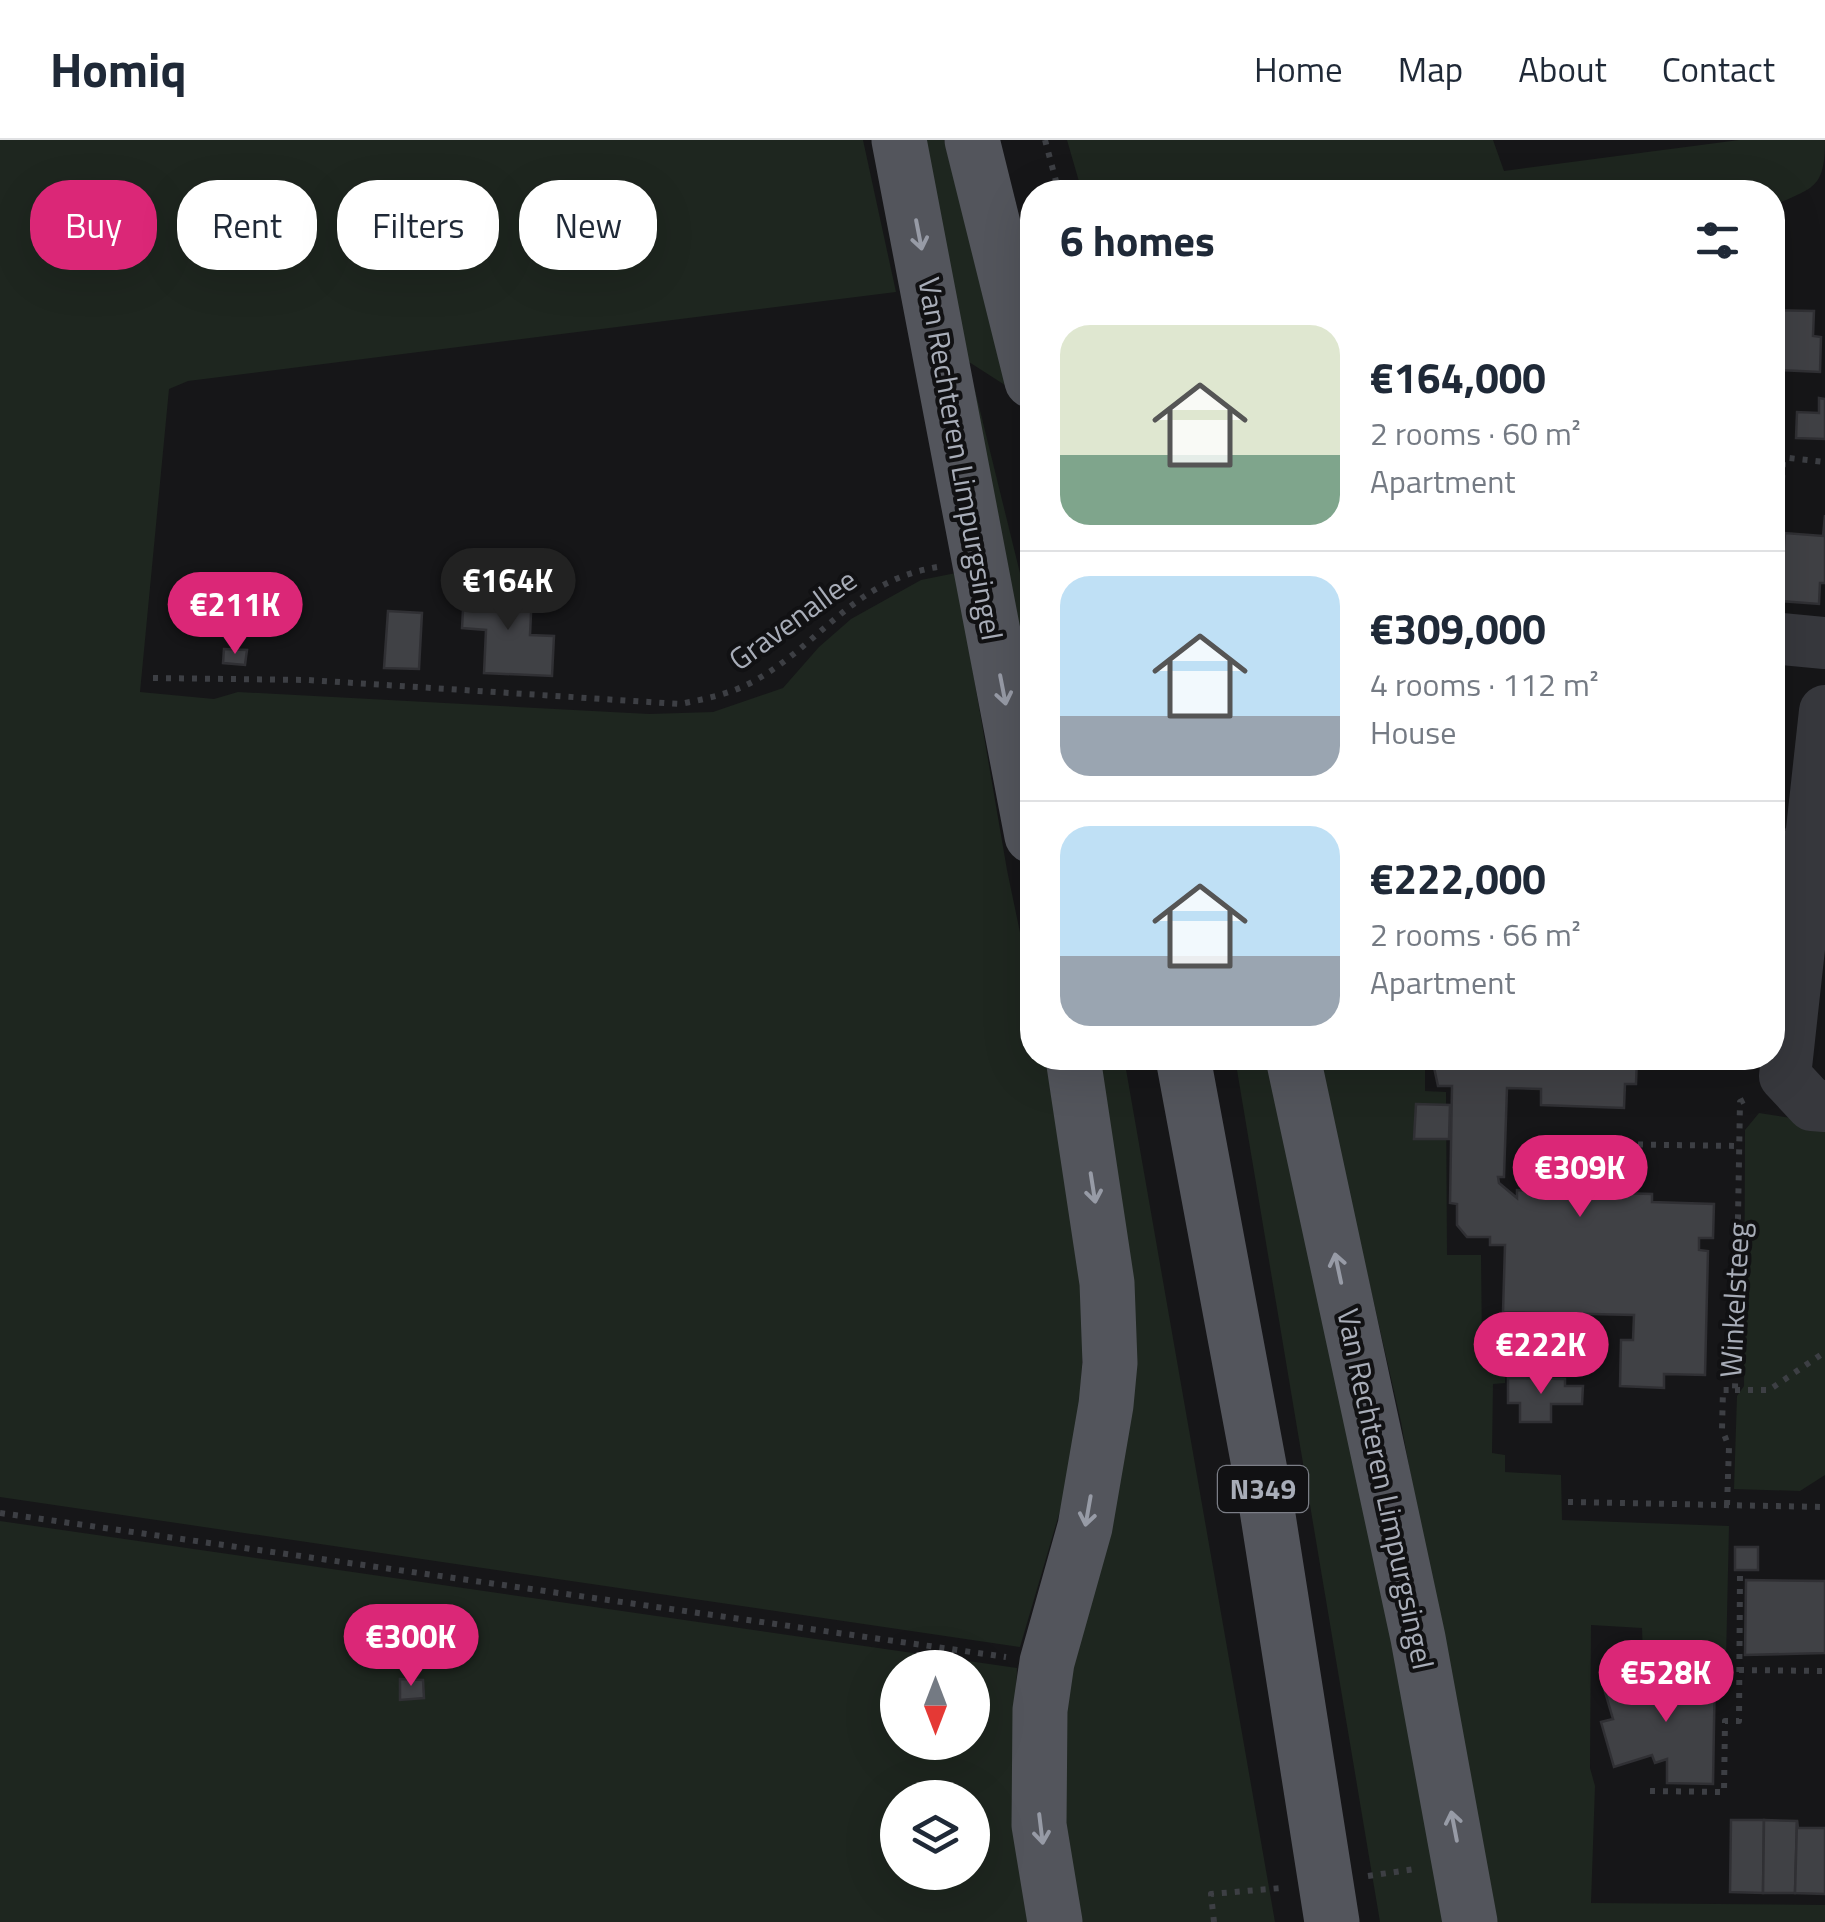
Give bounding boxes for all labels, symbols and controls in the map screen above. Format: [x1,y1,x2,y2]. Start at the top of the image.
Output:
text: Homiq [50,33,186,106]
text: Home [1254,42,1343,96]
text: Map [1398,42,1463,96]
text: About [1518,42,1607,96]
text: Contact [1662,42,1775,96]
chip: Buy [30,180,157,270]
chip: Rent [177,180,317,270]
chip: Filters [337,180,499,270]
chip: New [519,180,657,270]
text: 6 homes [1060,208,1215,272]
icon: filters [1690,213,1745,268]
one-way arrow [911,218,930,250]
street label: Van Rechteren Limpurgsingel [906,274,1016,644]
text: €164,000 [1370,345,1546,409]
icon: home [1140,365,1260,485]
text: 2 rooms · 60 m² [1370,409,1581,457]
text: Apartment [1370,457,1516,505]
pin: €164K [438,548,578,633]
text: €164K [463,556,553,604]
street label: Gravenallee [719,557,866,681]
pin: €211K [165,572,305,657]
text: €211K [190,580,280,628]
text: €309,000 [1370,596,1546,660]
icon: home [1140,616,1260,736]
text: 4 rooms · 112 m² [1370,660,1599,708]
one-way arrow [995,674,1014,706]
text: House [1370,708,1456,756]
text: €222,000 [1370,846,1546,910]
icon: home [1140,866,1260,986]
text: 2 rooms · 66 m² [1370,910,1581,958]
text: Apartment [1370,958,1516,1006]
pin: €309K [1510,1135,1650,1220]
text: €309K [1535,1143,1625,1191]
one-way arrow [1084,1172,1102,1204]
street label: Winkelsteeg [1707,1221,1761,1379]
one-way arrow [1328,1253,1346,1285]
street label: Van Rechteren Limpurgsingel [1325,1304,1447,1674]
pin: €222K [1471,1312,1611,1397]
text: €222K [1496,1320,1586,1368]
road number: N349 [1218,1466,1308,1512]
one-way arrow [1078,1494,1097,1526]
pin: €300K [341,1604,481,1689]
text: €300K [366,1612,456,1660]
pin: €528K [1596,1640,1736,1725]
text: €528K [1621,1648,1711,1696]
north arrow [880,1650,990,1760]
map controls [880,1650,990,1890]
button: layers [880,1780,990,1890]
one-way arrow [1444,1810,1463,1843]
one-way arrow [1032,1813,1051,1845]

